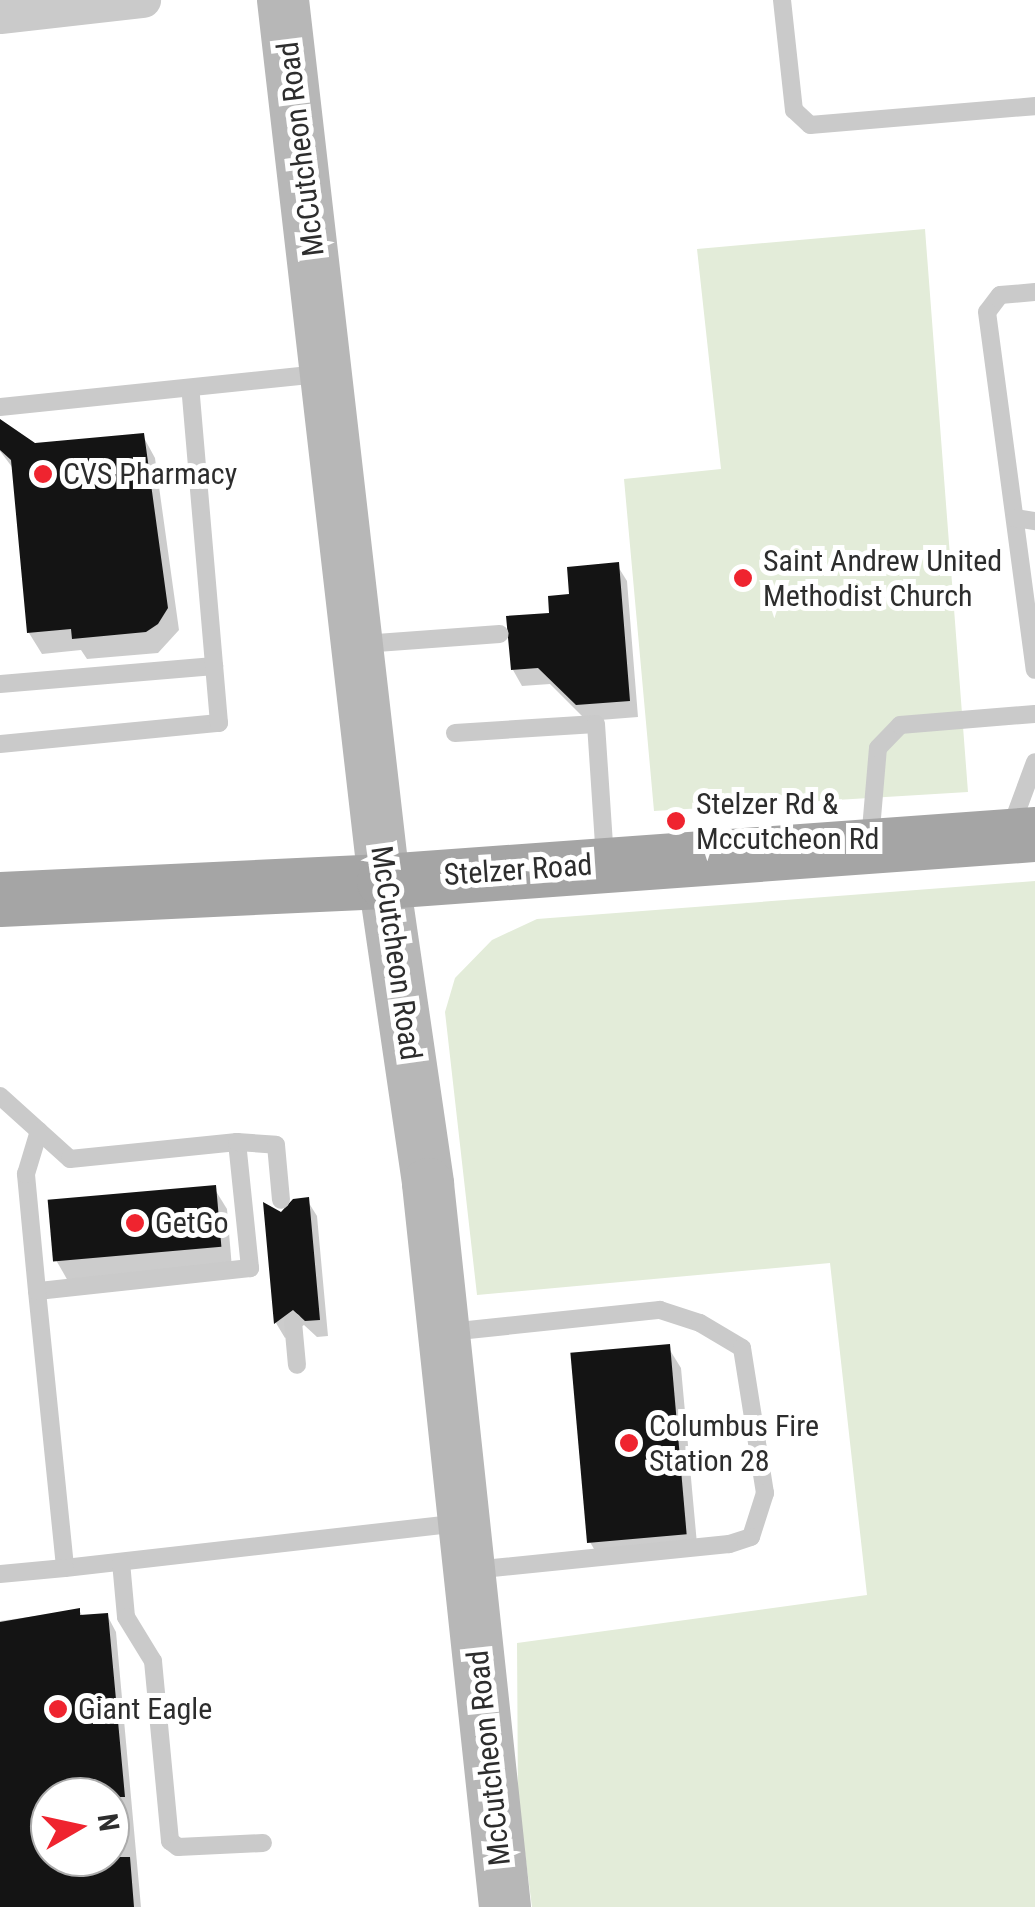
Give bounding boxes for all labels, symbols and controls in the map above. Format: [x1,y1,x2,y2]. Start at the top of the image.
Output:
street label: McCutcheon Road [270,40,332,258]
place label: CVS Pharmacy [63,456,237,492]
marker: CVS Pharmacy [32,463,54,485]
place label: Saint Andrew United Methodist Church [763,543,1002,614]
marker: Saint Andrew United Methodist Church [732,567,754,589]
place label: Stelzer Rd & Mccutcheon Rd [696,786,879,856]
marker: Stelzer Rd & Mccutcheon Rd [665,810,687,832]
street label: McCutcheon Road [363,844,429,1062]
street label: Stelzer Road [443,847,593,893]
place label: GetGo [155,1205,228,1241]
marker: GetGo [124,1212,146,1234]
place label: Columbus Fire Station 28 [649,1408,819,1478]
marker: Columbus Fire Station 28 [618,1432,640,1454]
street label: McCutcheon Road [460,1649,518,1867]
place label: Giant Eagle [78,1691,212,1727]
marker: Giant Eagle [47,1698,69,1720]
north arrow [30,1777,130,1877]
text: N [91,1811,126,1834]

